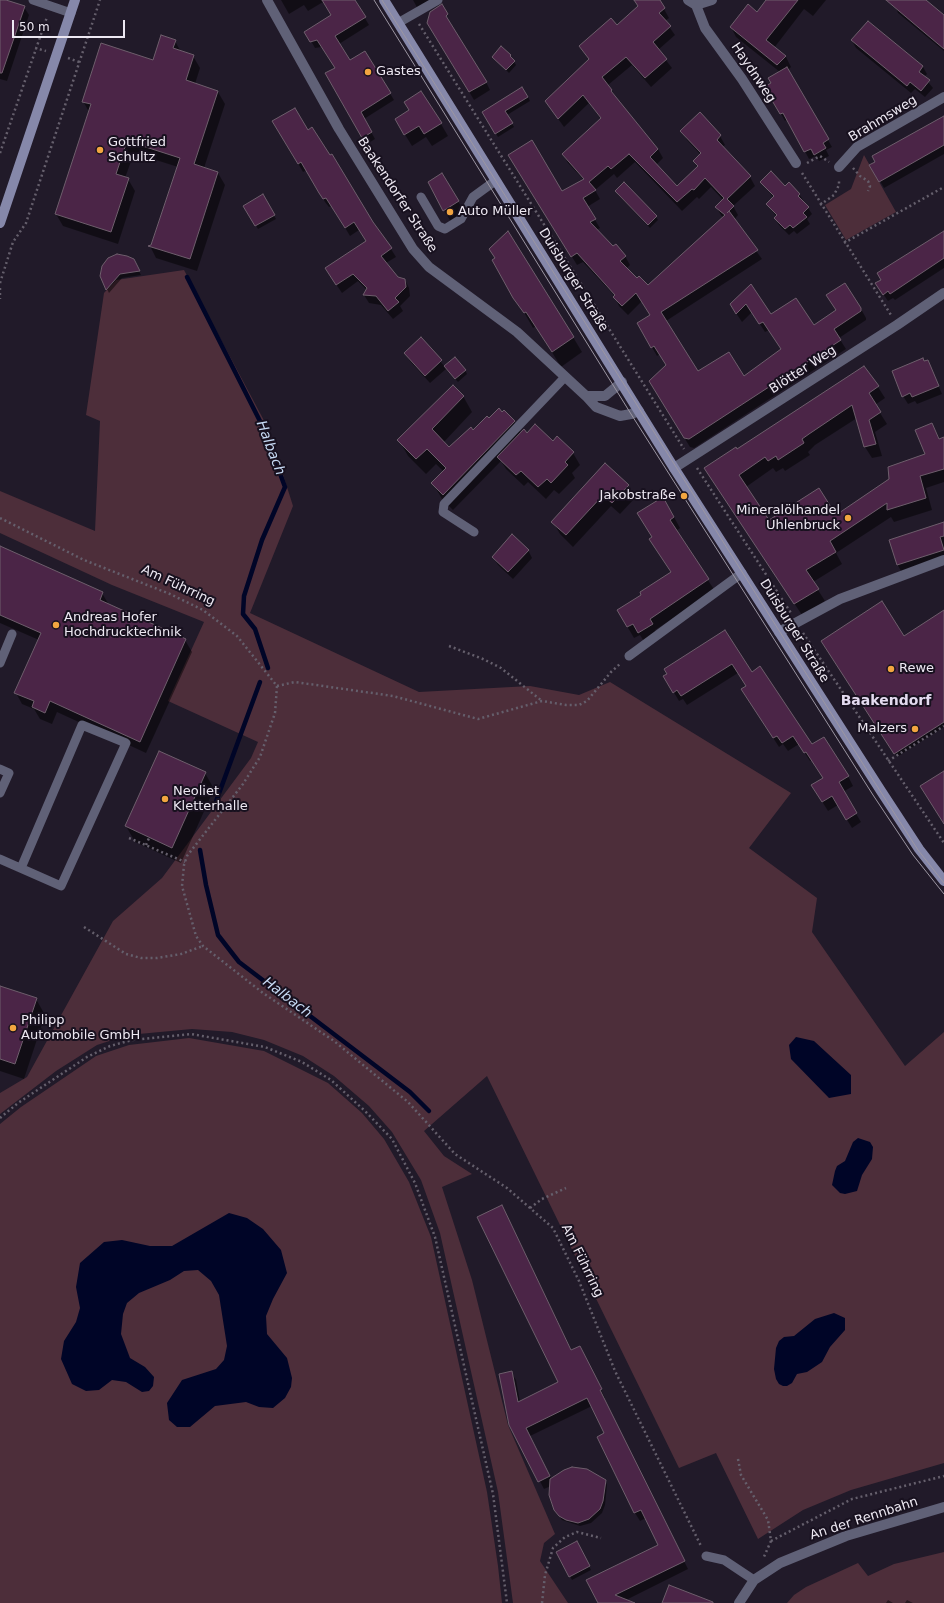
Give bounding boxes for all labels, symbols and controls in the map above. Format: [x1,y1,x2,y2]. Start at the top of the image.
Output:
scale bar [14,12,127,38]
text: 50 m [19,20,50,34]
street label: Haydnweg [727,40,779,106]
place label: Gastes [376,64,421,80]
marker: Gastes [363,67,373,77]
street label: Brahmsweg [846,93,920,145]
street label: Baakendorfer Straße [354,134,440,256]
place label: Gottfried Schultz [108,135,166,166]
marker: Gottfried Schultz [95,145,105,155]
place label: Auto Müller [458,204,532,220]
marker: Auto Müller [445,207,455,217]
street label: Duisburger Straße [535,225,611,335]
street label: Blötter Weg [767,343,839,397]
water label: Halbach [252,418,288,478]
place label: Jakobstraße [600,488,676,504]
marker: Jakobstraße [679,491,689,501]
place label: Mineralölhandel Uhlenbruck [736,503,840,534]
marker: Mineralölhandel Uhlenbruck [843,513,853,523]
street label: Am Führring [139,562,217,610]
street label: Duisburger Straße [756,576,832,686]
place label: Andreas Hofer Hochdrucktechnik [64,610,181,641]
marker: Andreas Hofer Hochdrucktechnik [51,620,61,630]
place label: Rewe [899,661,934,677]
marker: Rewe [886,664,896,674]
district label: Baakendorf [841,693,931,709]
place label: Malzers [857,721,907,737]
marker: Malzers [910,724,920,734]
place label: Neoliet Kletterhalle [173,784,248,815]
marker: Neoliet Kletterhalle [160,794,170,804]
water label: Halbach [259,974,315,1022]
place label: Philipp Automobile GmbH [21,1013,140,1044]
marker: Philipp Automobile GmbH [8,1023,18,1033]
street label: Am Führring [558,1222,606,1300]
street label: An der Rennbahn [808,1494,920,1544]

